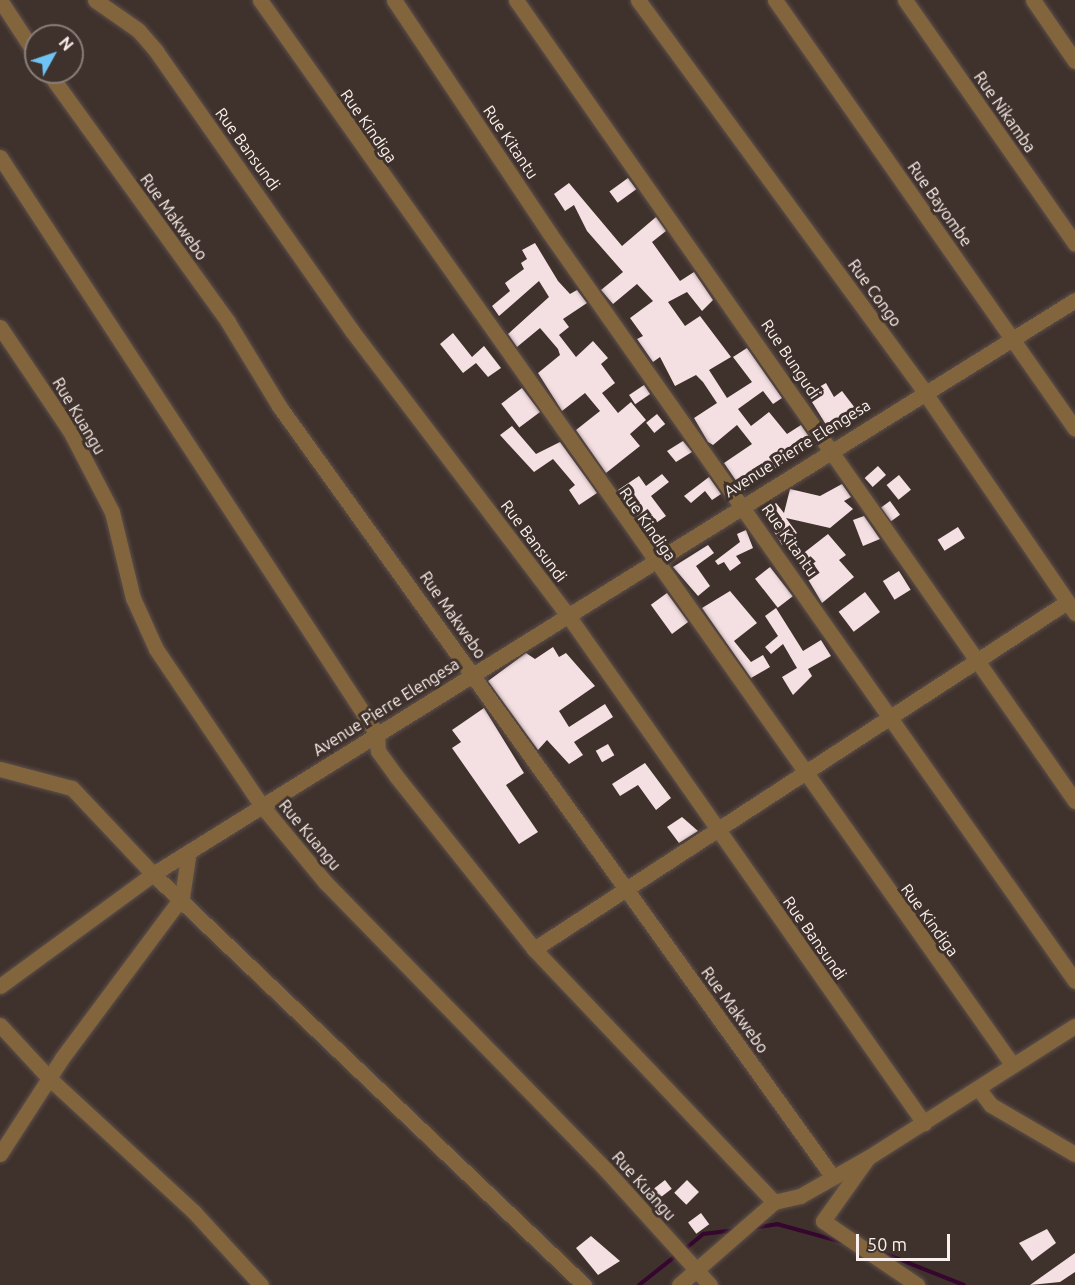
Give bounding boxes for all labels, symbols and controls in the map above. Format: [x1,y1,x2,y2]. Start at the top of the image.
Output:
north arrow [24,24,84,84]
text: N [56,33,77,54]
street label: Rue Nikamba [970,68,1040,156]
street label: Rue Kindiga [337,86,401,166]
street label: Rue Kitantu [479,102,543,182]
street label: Rue Bansundi [212,104,284,194]
street label: Rue Bayombe [904,158,976,250]
street label: Rue Makwebo [136,170,212,264]
street label: Rue Congo [844,256,906,330]
street label: Rue Bungudi [757,316,825,402]
street label: Rue Kuangu [49,374,109,458]
street label: Avenue Pierre Elengesa [720,395,874,501]
street label: Rue Kindiga [616,484,680,564]
street label: Rue Bansundi [497,496,571,586]
street label: Rue Kitantu [758,500,822,580]
street label: Rue Makwebo [416,568,490,662]
street label: Avenue Pierre Elengesa [309,654,463,760]
street label: Rue Kuangu [275,796,345,874]
street label: Rue Kindiga [897,880,963,960]
street label: Rue Bansundi [779,893,851,983]
street label: Rue Makwebo [697,963,773,1057]
street label: Rue Kuangu [608,1148,680,1224]
scale bar [859,1222,954,1260]
text: 50 m [867,1234,907,1254]

